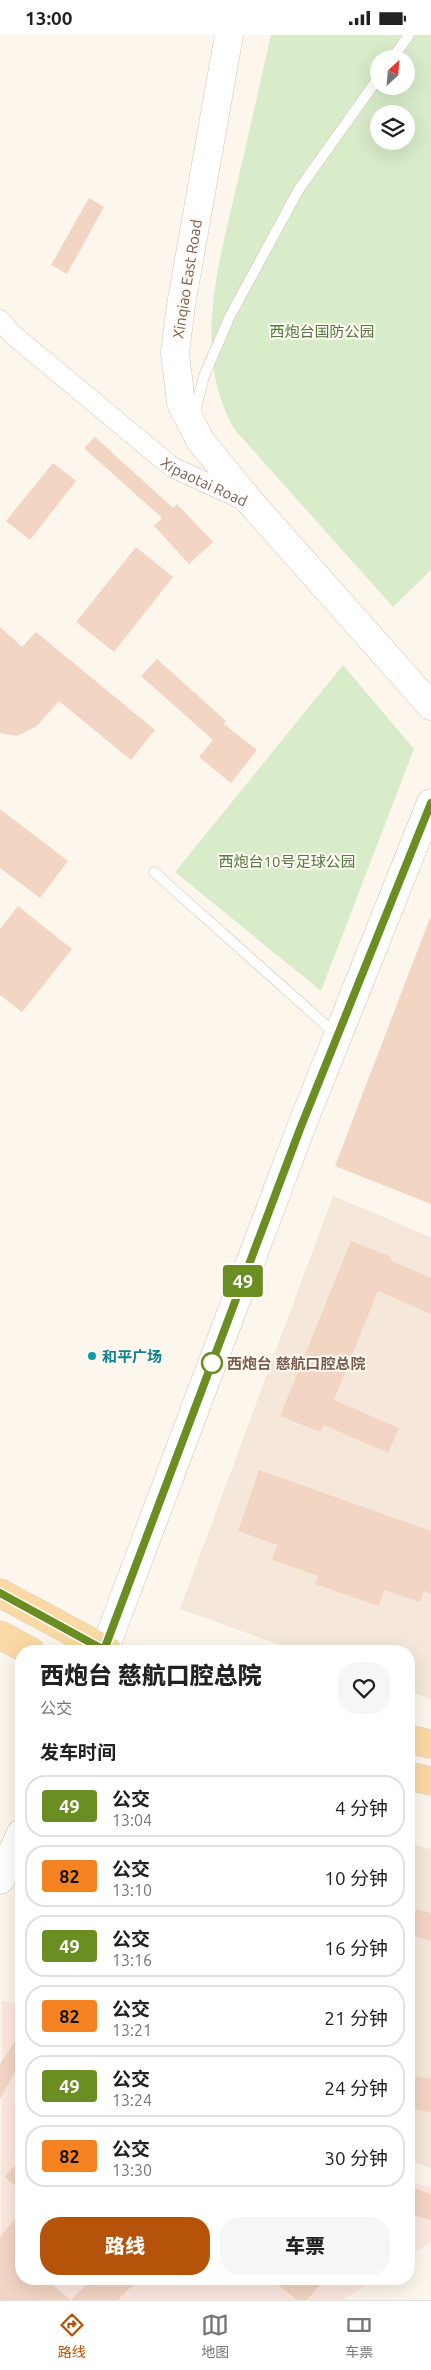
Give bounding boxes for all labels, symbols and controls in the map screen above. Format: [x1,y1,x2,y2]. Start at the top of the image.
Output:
text: 13:00 [25,7,73,29]
north arrow [370,50,415,95]
map controls [370,50,415,150]
button: layers [370,105,415,150]
street label: Xinqiao East Road [169,218,205,340]
park label: 西炮台国防公园 [269,323,375,340]
street label: Xipaotai Road [158,453,250,509]
park label: 西炮台10号足球公园 [219,853,355,870]
line badge: 49 [220,1265,266,1297]
text: 49 [233,1271,253,1291]
place label: 和平广场 [102,1348,162,1365]
marker: 和平广场 [86,1350,98,1362]
marker: 西炮台 慈航口腔总院 [201,1352,223,1374]
place label: 西炮台 慈航口腔总院 [227,1355,366,1372]
text: 西炮台 慈航口腔总院 [40,1662,262,1689]
button: heart [338,1662,390,1714]
text: 公交 [40,1699,72,1717]
text: 发车时间 [40,1741,116,1763]
text: 公交 [112,1788,150,1810]
text: 49 [59,1796,80,1816]
text: 4 分钟 [335,1797,388,1819]
text: 13:04 [112,1811,152,1829]
text: 公交 [112,1858,150,1880]
text: 82 [59,1866,80,1886]
text: 10 分钟 [324,1867,388,1889]
text: 13:10 [112,1881,152,1899]
text: 公交 [112,1928,150,1950]
text: 49 [59,1936,80,1956]
text: 16 分钟 [324,1937,388,1959]
text: 13:16 [112,1951,152,1969]
text: 公交 [112,1998,150,2020]
text: 82 [59,2006,80,2026]
text: 21 分钟 [324,2007,388,2029]
text: 13:21 [112,2021,152,2039]
text: 公交 [112,2068,150,2090]
text: 49 [59,2076,80,2096]
text: 24 分钟 [324,2077,388,2099]
text: 13:24 [112,2091,152,2109]
text: 公交 [112,2138,150,2160]
text: 82 [59,2146,80,2166]
text: 30 分钟 [324,2147,388,2169]
text: 13:30 [112,2161,152,2179]
button: 路线 [40,2217,210,2275]
button: 车票 [220,2217,390,2275]
tab: 路线 [58,2311,86,2361]
tab: 地图 [201,2311,229,2361]
tab: 车票 [345,2311,373,2361]

